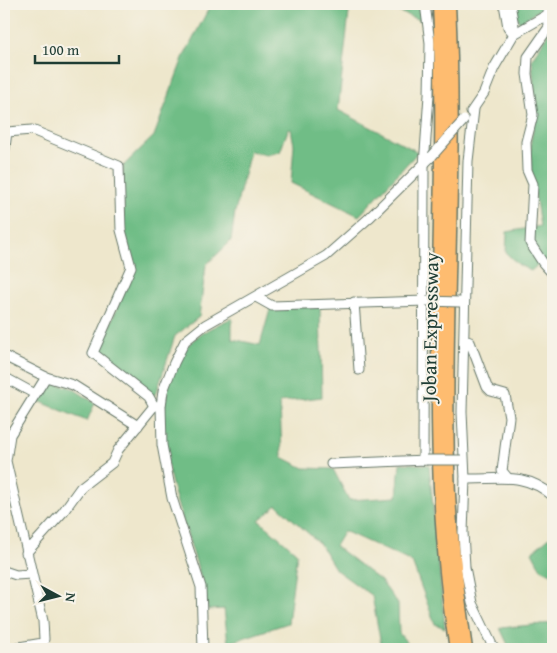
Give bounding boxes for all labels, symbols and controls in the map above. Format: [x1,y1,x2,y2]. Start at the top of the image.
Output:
scale bar [35,32,119,64]
text: 100 m [42,39,80,60]
street label: Joban Expressway [414,252,445,405]
north arrow [32,570,82,620]
text: N [60,592,81,604]

